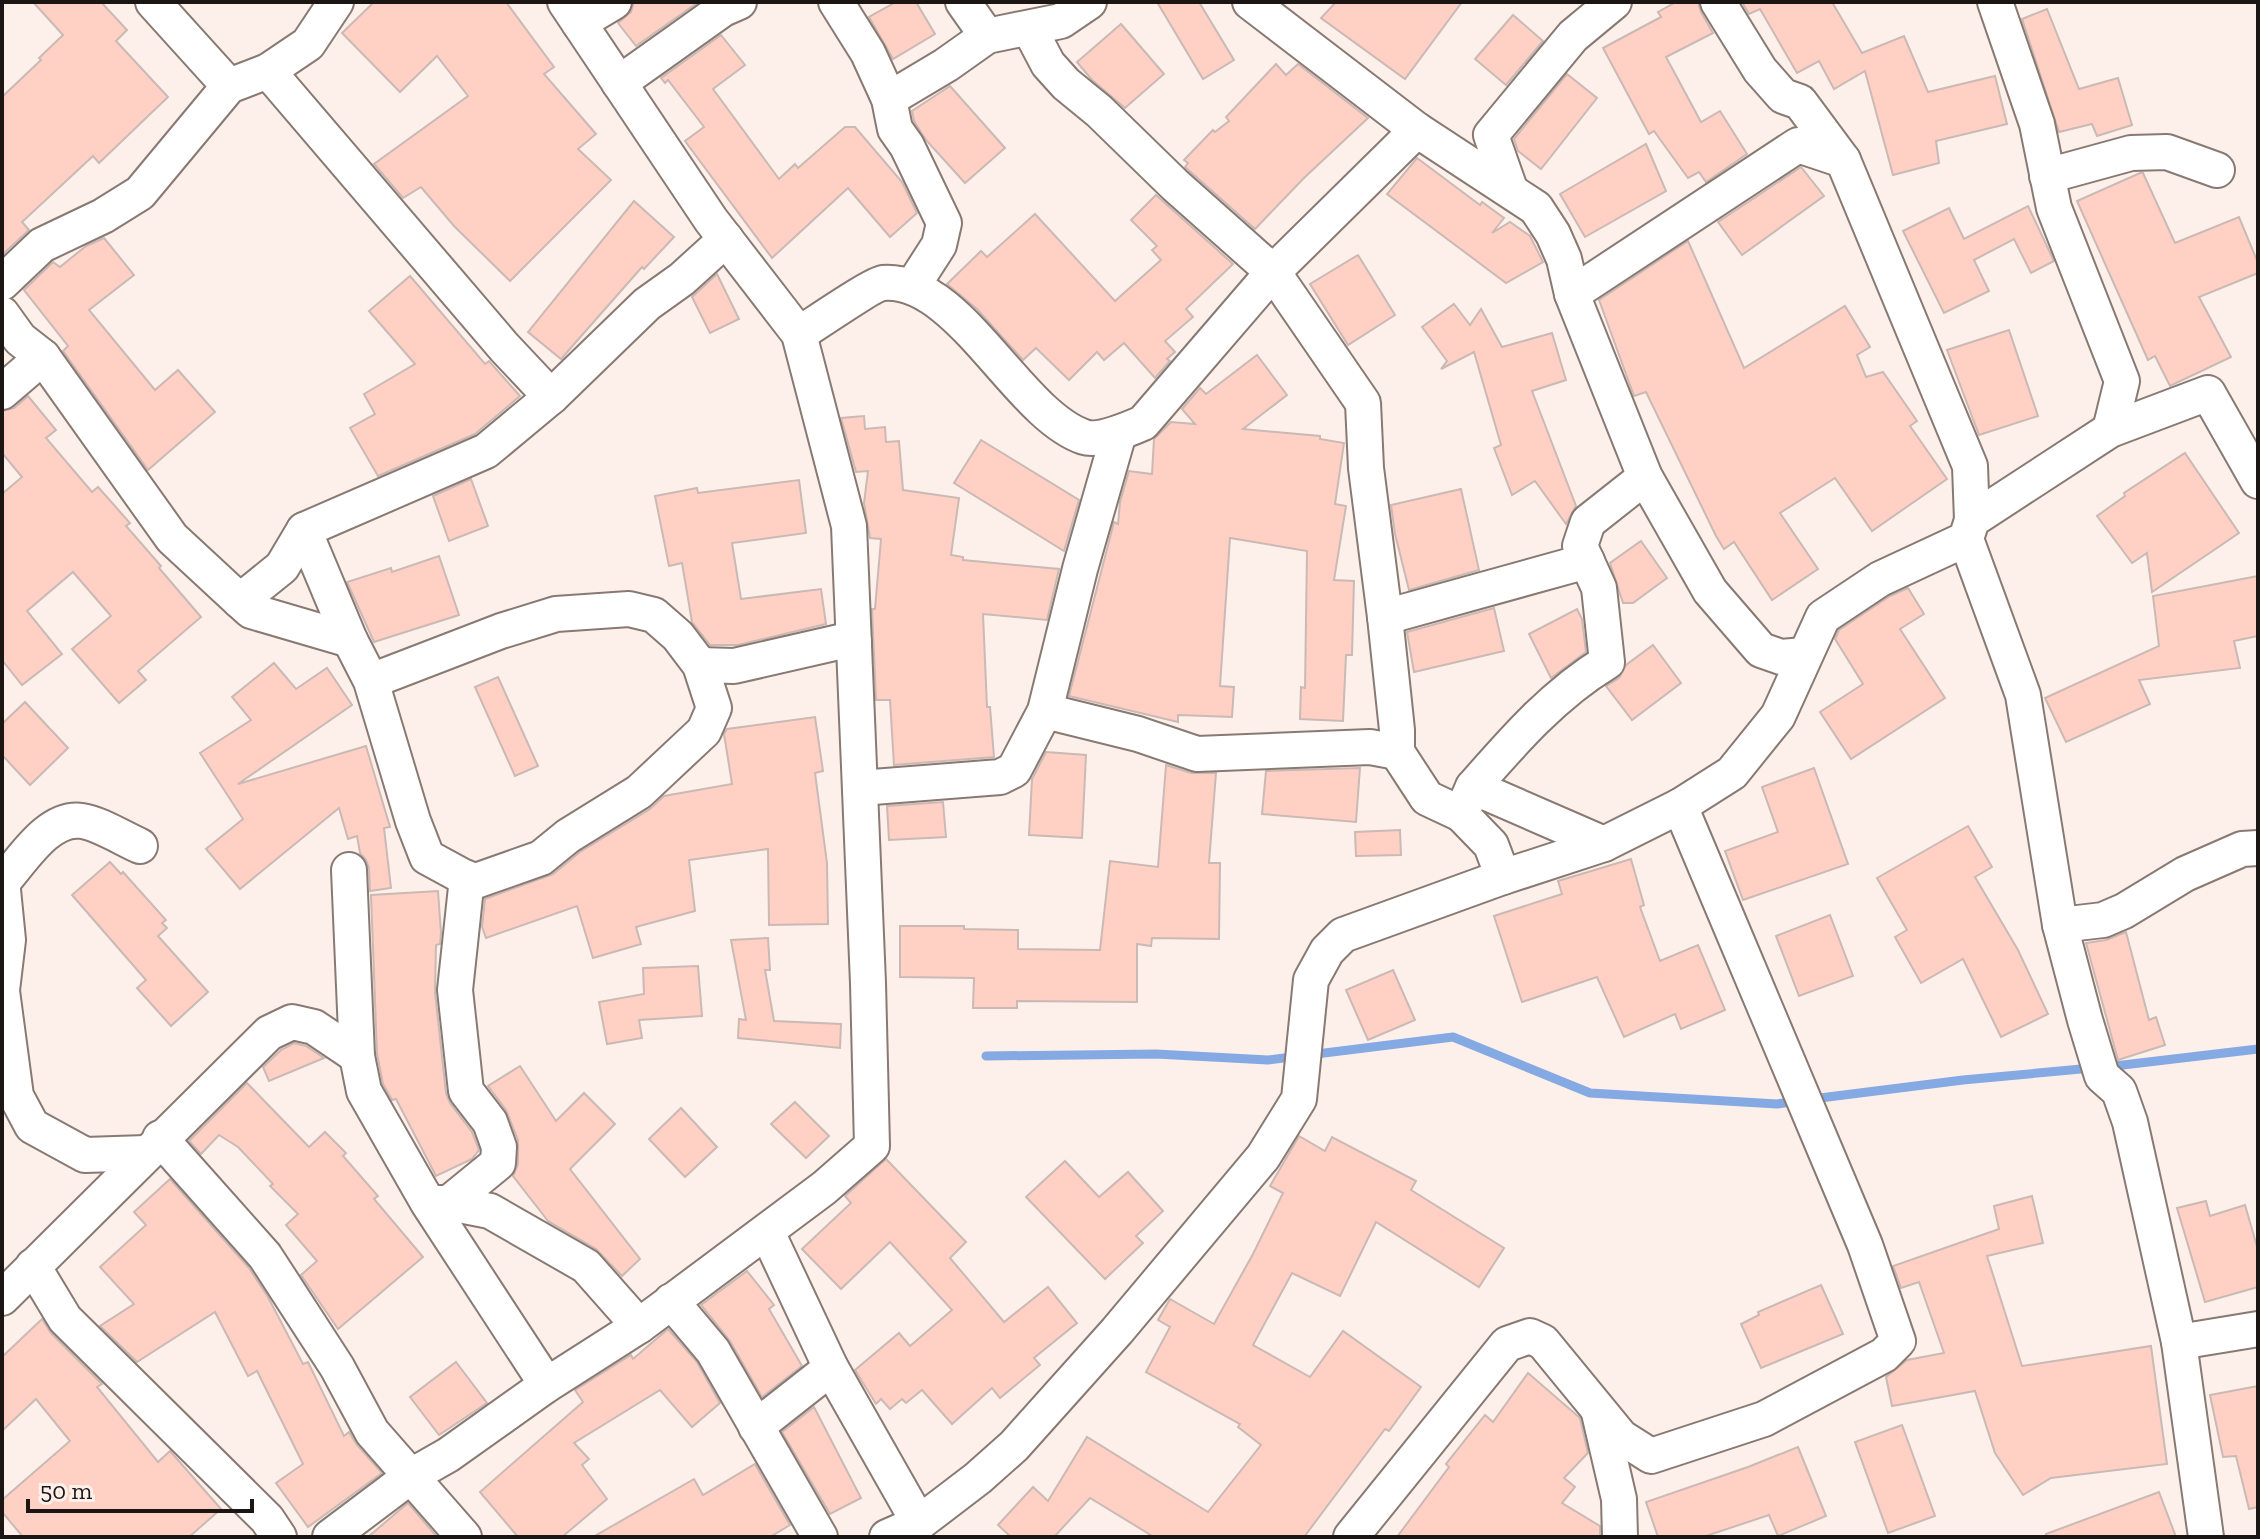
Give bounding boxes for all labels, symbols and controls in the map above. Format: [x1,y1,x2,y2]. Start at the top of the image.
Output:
scale bar [28,1463,252,1513]
text: 50 m [40,1476,93,1505]

